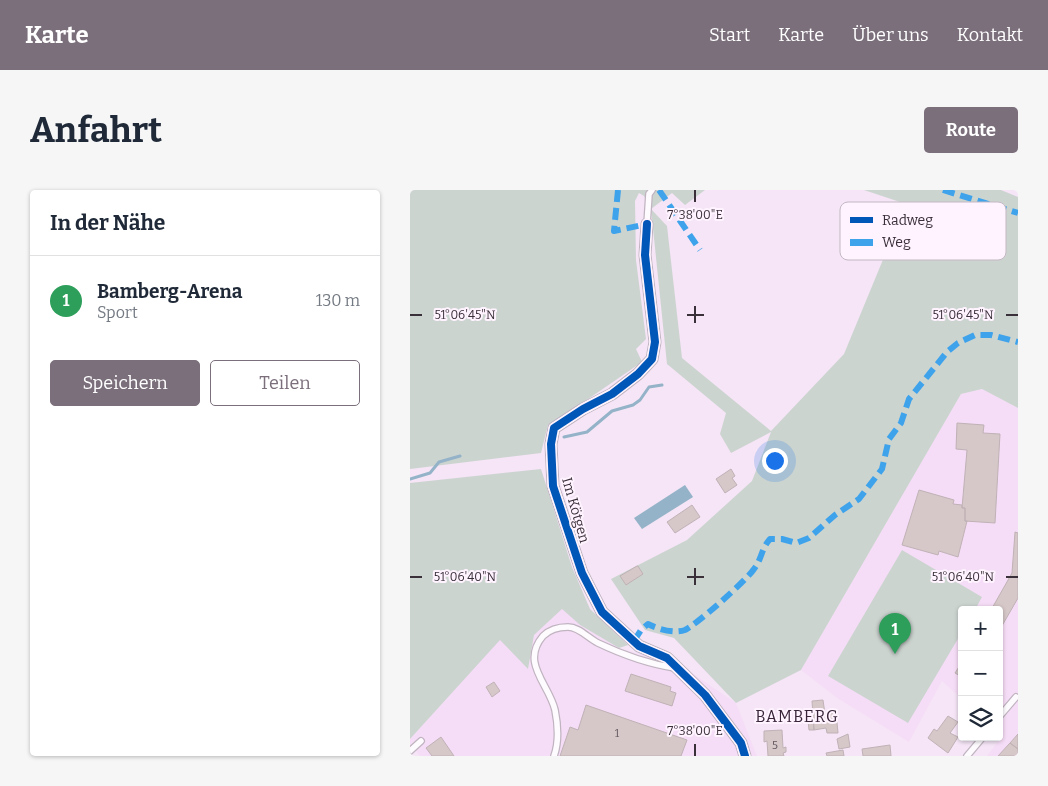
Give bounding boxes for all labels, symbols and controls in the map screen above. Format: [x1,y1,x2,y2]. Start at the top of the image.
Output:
text: Karte [25,21,89,49]
text: Start [709,24,750,46]
text: Karte [778,24,824,46]
text: Über uns [852,24,929,46]
text: Kontakt [957,24,1023,46]
button: Route [924,107,1018,153]
text: Anfahrt [30,109,162,151]
legend [840,202,1006,260]
text: 7°38'00"E [667,208,723,222]
text: In der Nähe [50,210,165,236]
text: Radweg [882,212,933,229]
text: Weg [882,234,911,251]
text: Bamberg-Arena [97,280,242,303]
text: 1 [63,291,69,310]
text: 130 m [316,291,360,310]
text: Sport [97,303,138,322]
text: 51°06'45"N [435,308,496,322]
text: 51°06'45"N [933,308,994,322]
button: Speichern [50,360,200,406]
button: Teilen [210,360,360,406]
your location [762,448,788,474]
street label: Im Kötgen [558,475,593,545]
text: 51°06'40"N [434,570,497,584]
text: 51°06'40"N [932,570,995,584]
map controls [958,606,1003,741]
button: + [958,606,1003,651]
pin: 1 [879,613,911,654]
button: − [958,651,1003,696]
button: layers [958,696,1003,741]
district label: BAMBERG [755,707,839,726]
text: 7°38'00"E [667,724,723,738]
house number: 1 [615,727,620,740]
house number: 5 [772,739,778,752]

